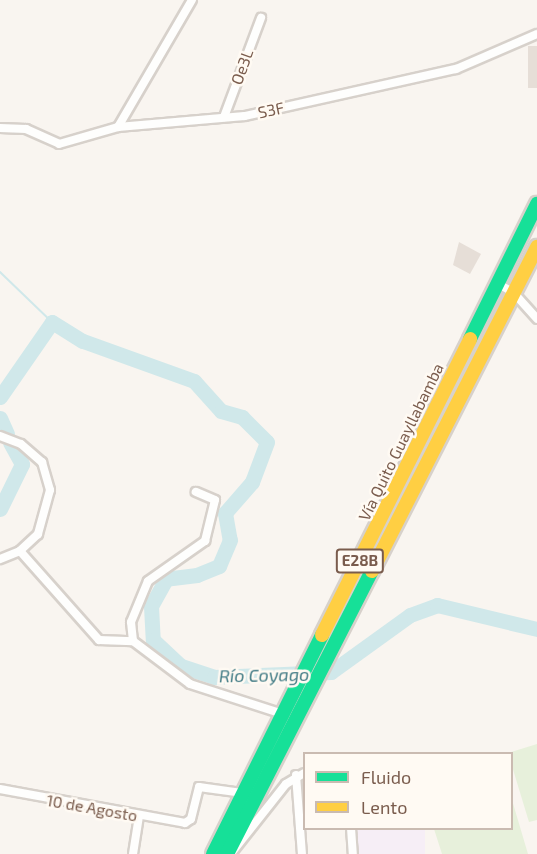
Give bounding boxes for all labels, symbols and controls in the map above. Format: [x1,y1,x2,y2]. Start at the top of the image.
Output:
street label: Oe3L [227,47,257,87]
street label: S3F [256,98,286,122]
street label: Vía Quito Guayllabamba [354,360,448,524]
road number: E28B [334,549,386,573]
water label: Río Coyago [219,663,309,687]
legend [303,752,513,830]
text: Fluido [361,766,411,788]
street label: 10 de Agosto [45,791,139,825]
text: Lento [361,796,407,818]

